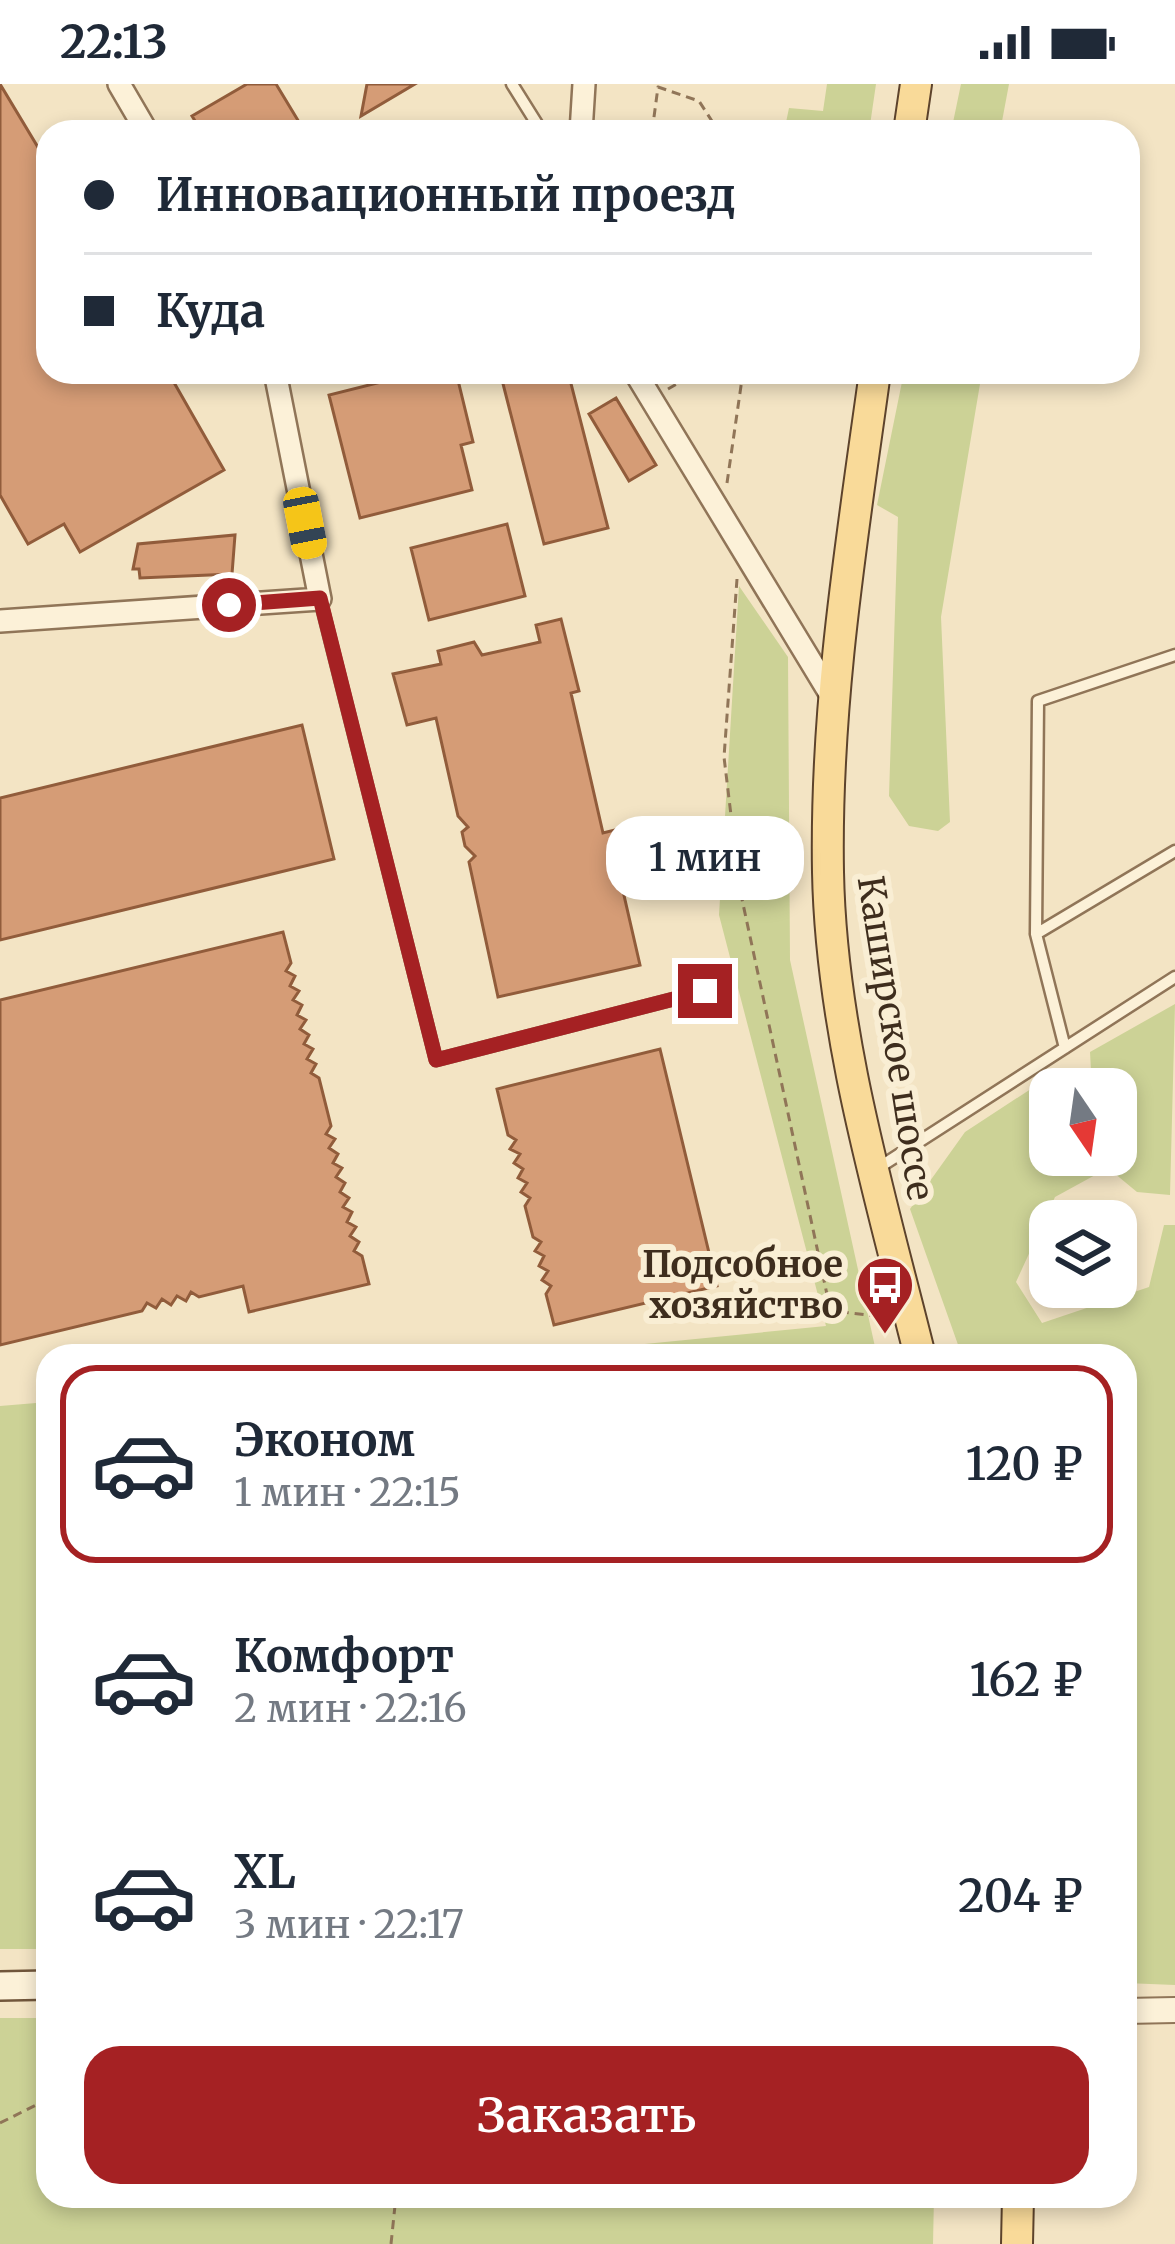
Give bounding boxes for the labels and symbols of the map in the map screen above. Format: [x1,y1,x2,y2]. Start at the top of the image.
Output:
car [280,484,330,562]
route start [202,578,256,632]
callout: 1 мин [606,817,804,901]
street label: Каширское шоссе [848,873,943,1203]
route end [678,964,732,1018]
north arrow [1029,1068,1137,1176]
place label: Подсобное хозяйство [642,1242,843,1328]
bus stop icon: Подсобное хозяйство [854,1254,916,1336]

